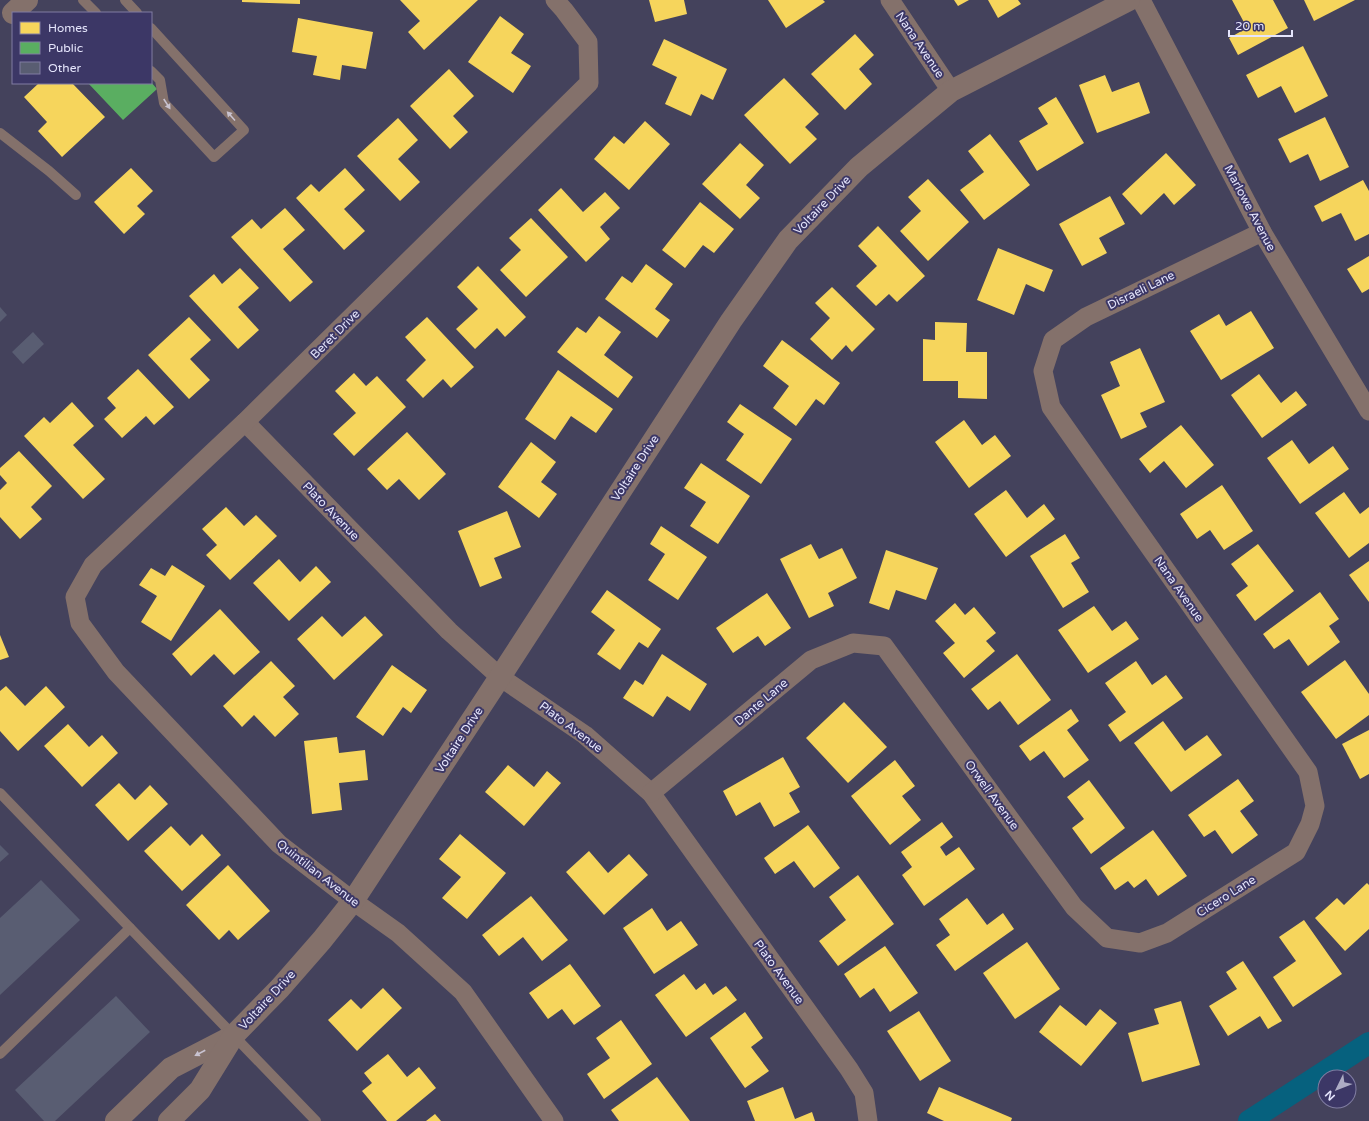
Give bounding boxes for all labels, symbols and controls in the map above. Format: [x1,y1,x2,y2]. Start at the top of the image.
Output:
street label: Nana Avenue [893,9,947,81]
legend [12,12,152,84]
scale bar [1229,12,1292,38]
text: 20 m [1235,19,1264,33]
text: Homes [48,21,88,35]
text: Public [48,41,83,55]
text: Other [48,61,81,75]
one-way arrow [164,99,171,110]
one-way arrow [227,111,236,122]
street label: Marlowe Avenue [1221,163,1279,254]
street label: Voltaire Drive [791,173,854,237]
street label: Disraeli Lane [1105,268,1177,312]
street label: Beret Drive [308,306,363,361]
street label: Voltaire Drive [608,432,662,504]
street label: Plato Avenue [300,479,362,543]
street label: Nana Avenue [1151,554,1207,625]
street label: Dante Lane [732,676,791,728]
street label: Plato Avenue [537,699,606,755]
street label: Voltaire Drive [432,704,486,776]
street label: Orwell Avenue [962,758,1022,833]
street label: Quintilian Avenue [274,836,362,910]
street label: Cicero Lane [1194,872,1258,920]
street label: Plato Avenue [751,937,807,1007]
street label: Voltaire Drive [236,967,298,1033]
one-way arrow [194,1050,205,1057]
north arrow [1317,1069,1357,1109]
text: N [1322,1088,1338,1103]

